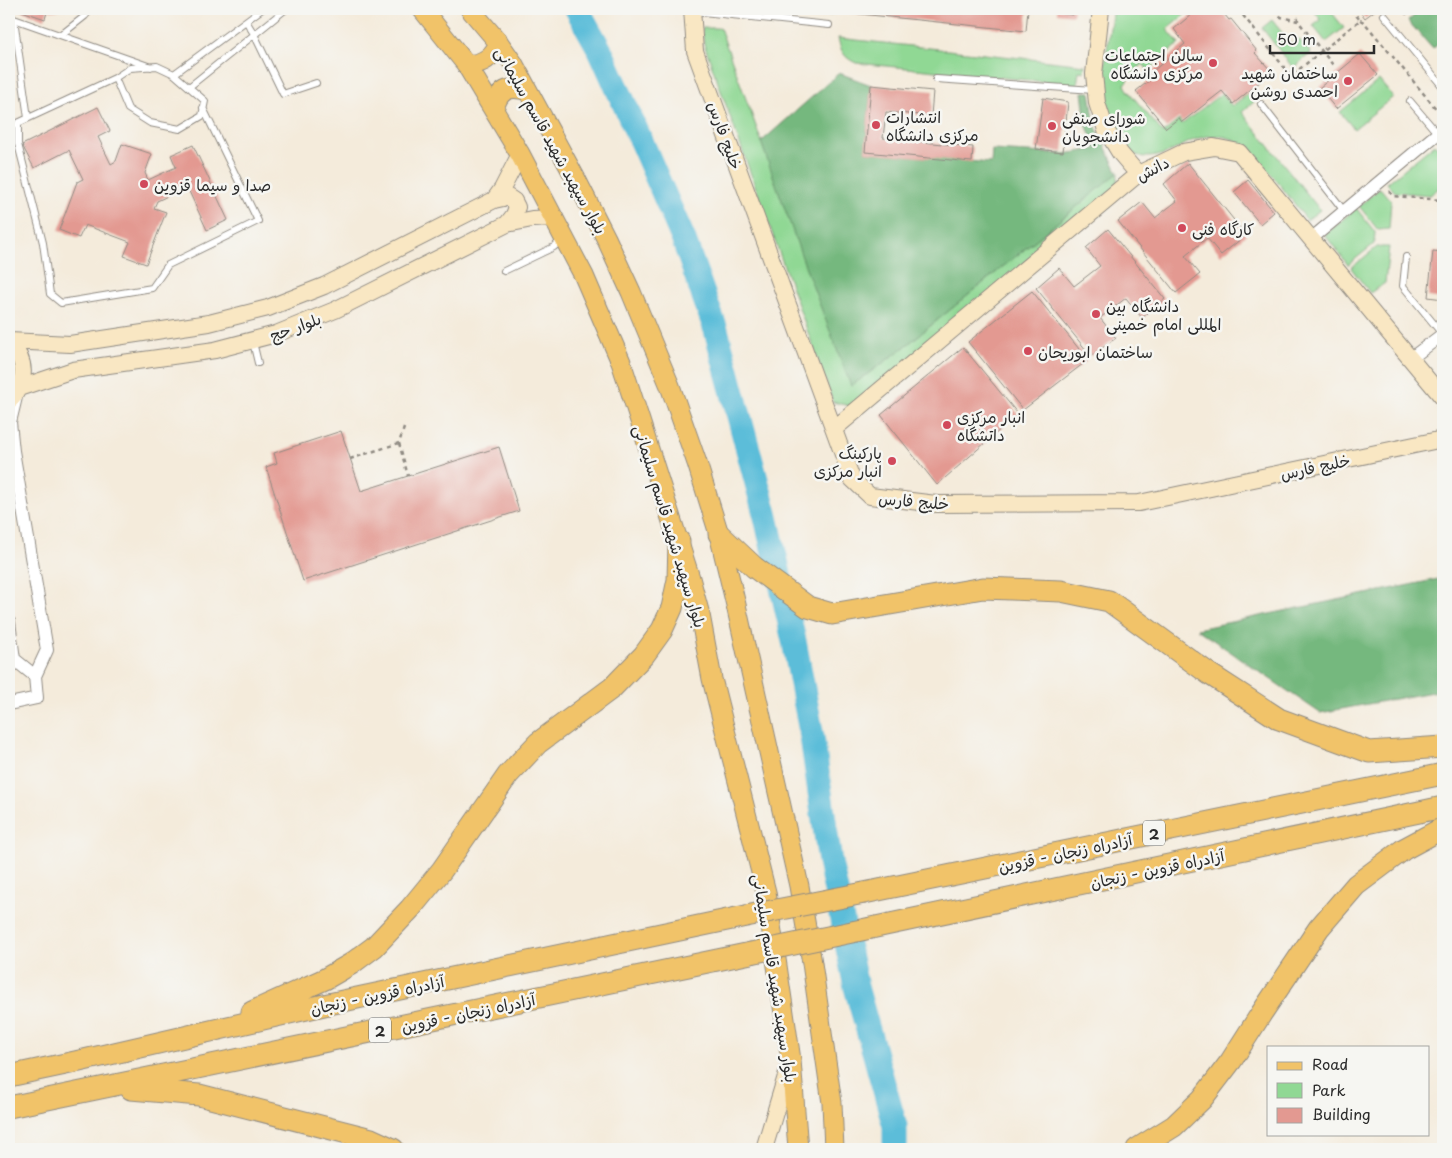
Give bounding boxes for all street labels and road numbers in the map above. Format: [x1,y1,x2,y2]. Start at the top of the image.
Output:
street label: بلوار سپهبد شهید قاسم سلیمانی [489,42,614,239]
street label: خلیج فارس [703,98,749,172]
street label: دانش [1131,149,1173,187]
street label: بلوار حج [266,306,324,346]
street label: بلوار سپهبد شهید قاسم سلیمانی [627,422,713,631]
street label: خلیج فارس [1278,447,1352,485]
street label: خلیج فارس [878,485,950,515]
road number: 2 [1143,820,1165,846]
street label: آزادراه زنجان - قزوین [996,826,1135,878]
street label: آزادراه قزوین - زنجان [1088,842,1227,894]
street label: بلوار سپهبد شهید قاسم سلیمانی [746,872,804,1084]
street label: آزادراه قزوین - زنجان [308,968,447,1020]
street label: آزادراه زنجان - قزوین [399,986,538,1038]
road number: 2 [369,1018,391,1042]

